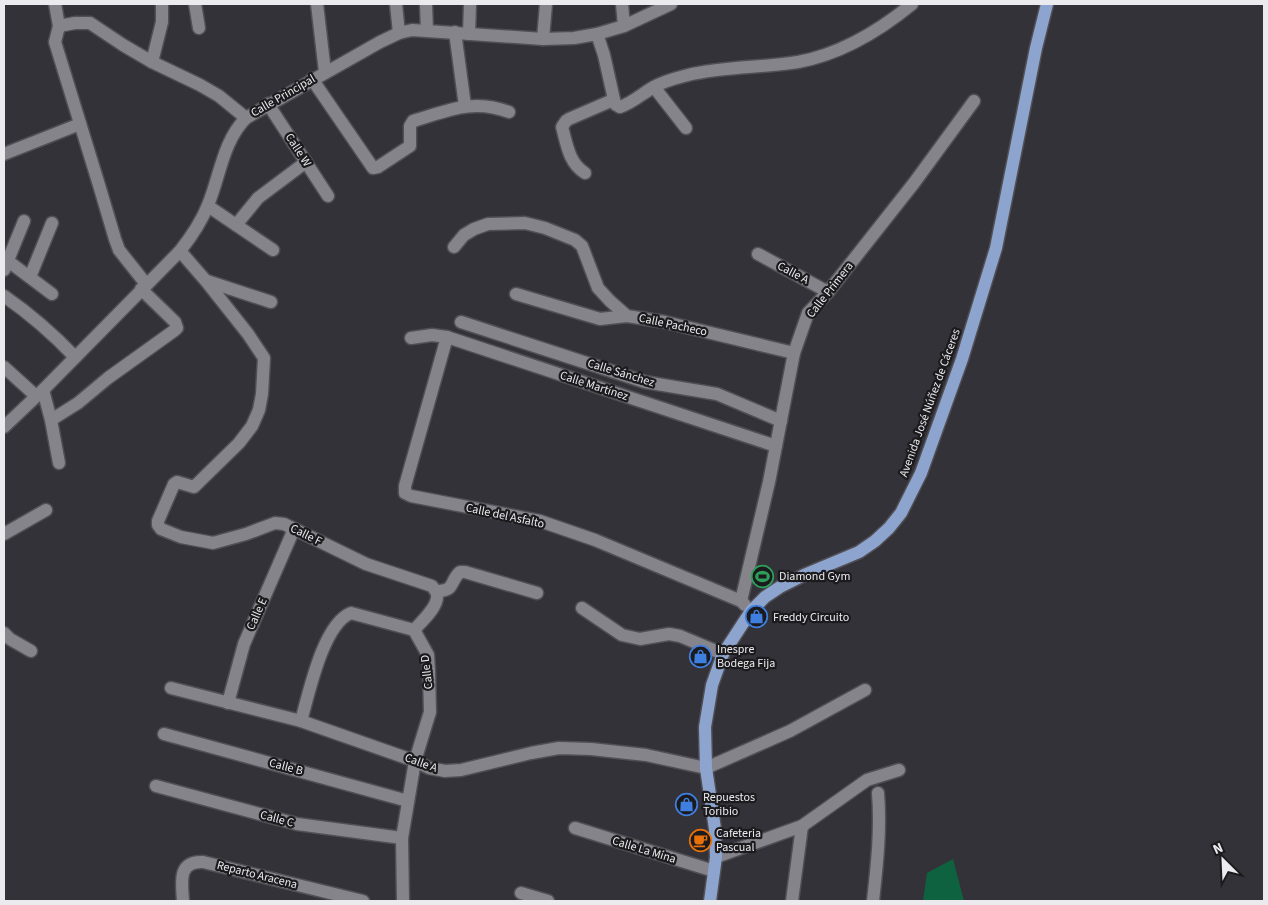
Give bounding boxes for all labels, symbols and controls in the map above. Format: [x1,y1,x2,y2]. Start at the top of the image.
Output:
street label: Calle Principal [248,71,318,121]
street label: Calle W [281,130,315,171]
street label: Calle A [774,258,812,289]
street label: Calle Primera [803,258,857,322]
street label: Calle Pacheco [637,309,709,341]
street label: Avenida José Núñez de Cáceres [895,327,965,479]
street label: Calle Sánchez [585,355,657,391]
street label: Calle Martínez [558,367,630,405]
street label: Calle del Asfalto [464,499,546,533]
street label: Calle F [287,520,325,550]
sports icon: Diamond Gym [751,564,775,588]
place label: Diamond Gym [779,568,850,585]
street label: Calle E [242,595,272,633]
shop icon: Freddy Circuito [745,605,769,629]
place label: Freddy Circuito [773,609,849,626]
place label: Inespre Bodega Fija [717,641,775,672]
shop icon: Inespre Bodega Fija [689,644,713,668]
street label: Calle D [416,654,438,690]
street label: Calle A [402,749,440,777]
street label: Calle B [267,754,305,780]
place label: Repuestos Toribio [703,789,755,820]
shop icon: Repuestos Toribio [675,792,699,816]
street label: Calle C [258,806,296,832]
place label: Cafeteria Pascual [716,825,761,856]
cafe icon: Cafeteria Pascual [688,828,712,852]
street label: Calle La Mina [610,832,678,868]
north arrow [1198,835,1248,885]
text: N [1210,838,1226,860]
street label: Reparto Aracena [215,857,299,893]

